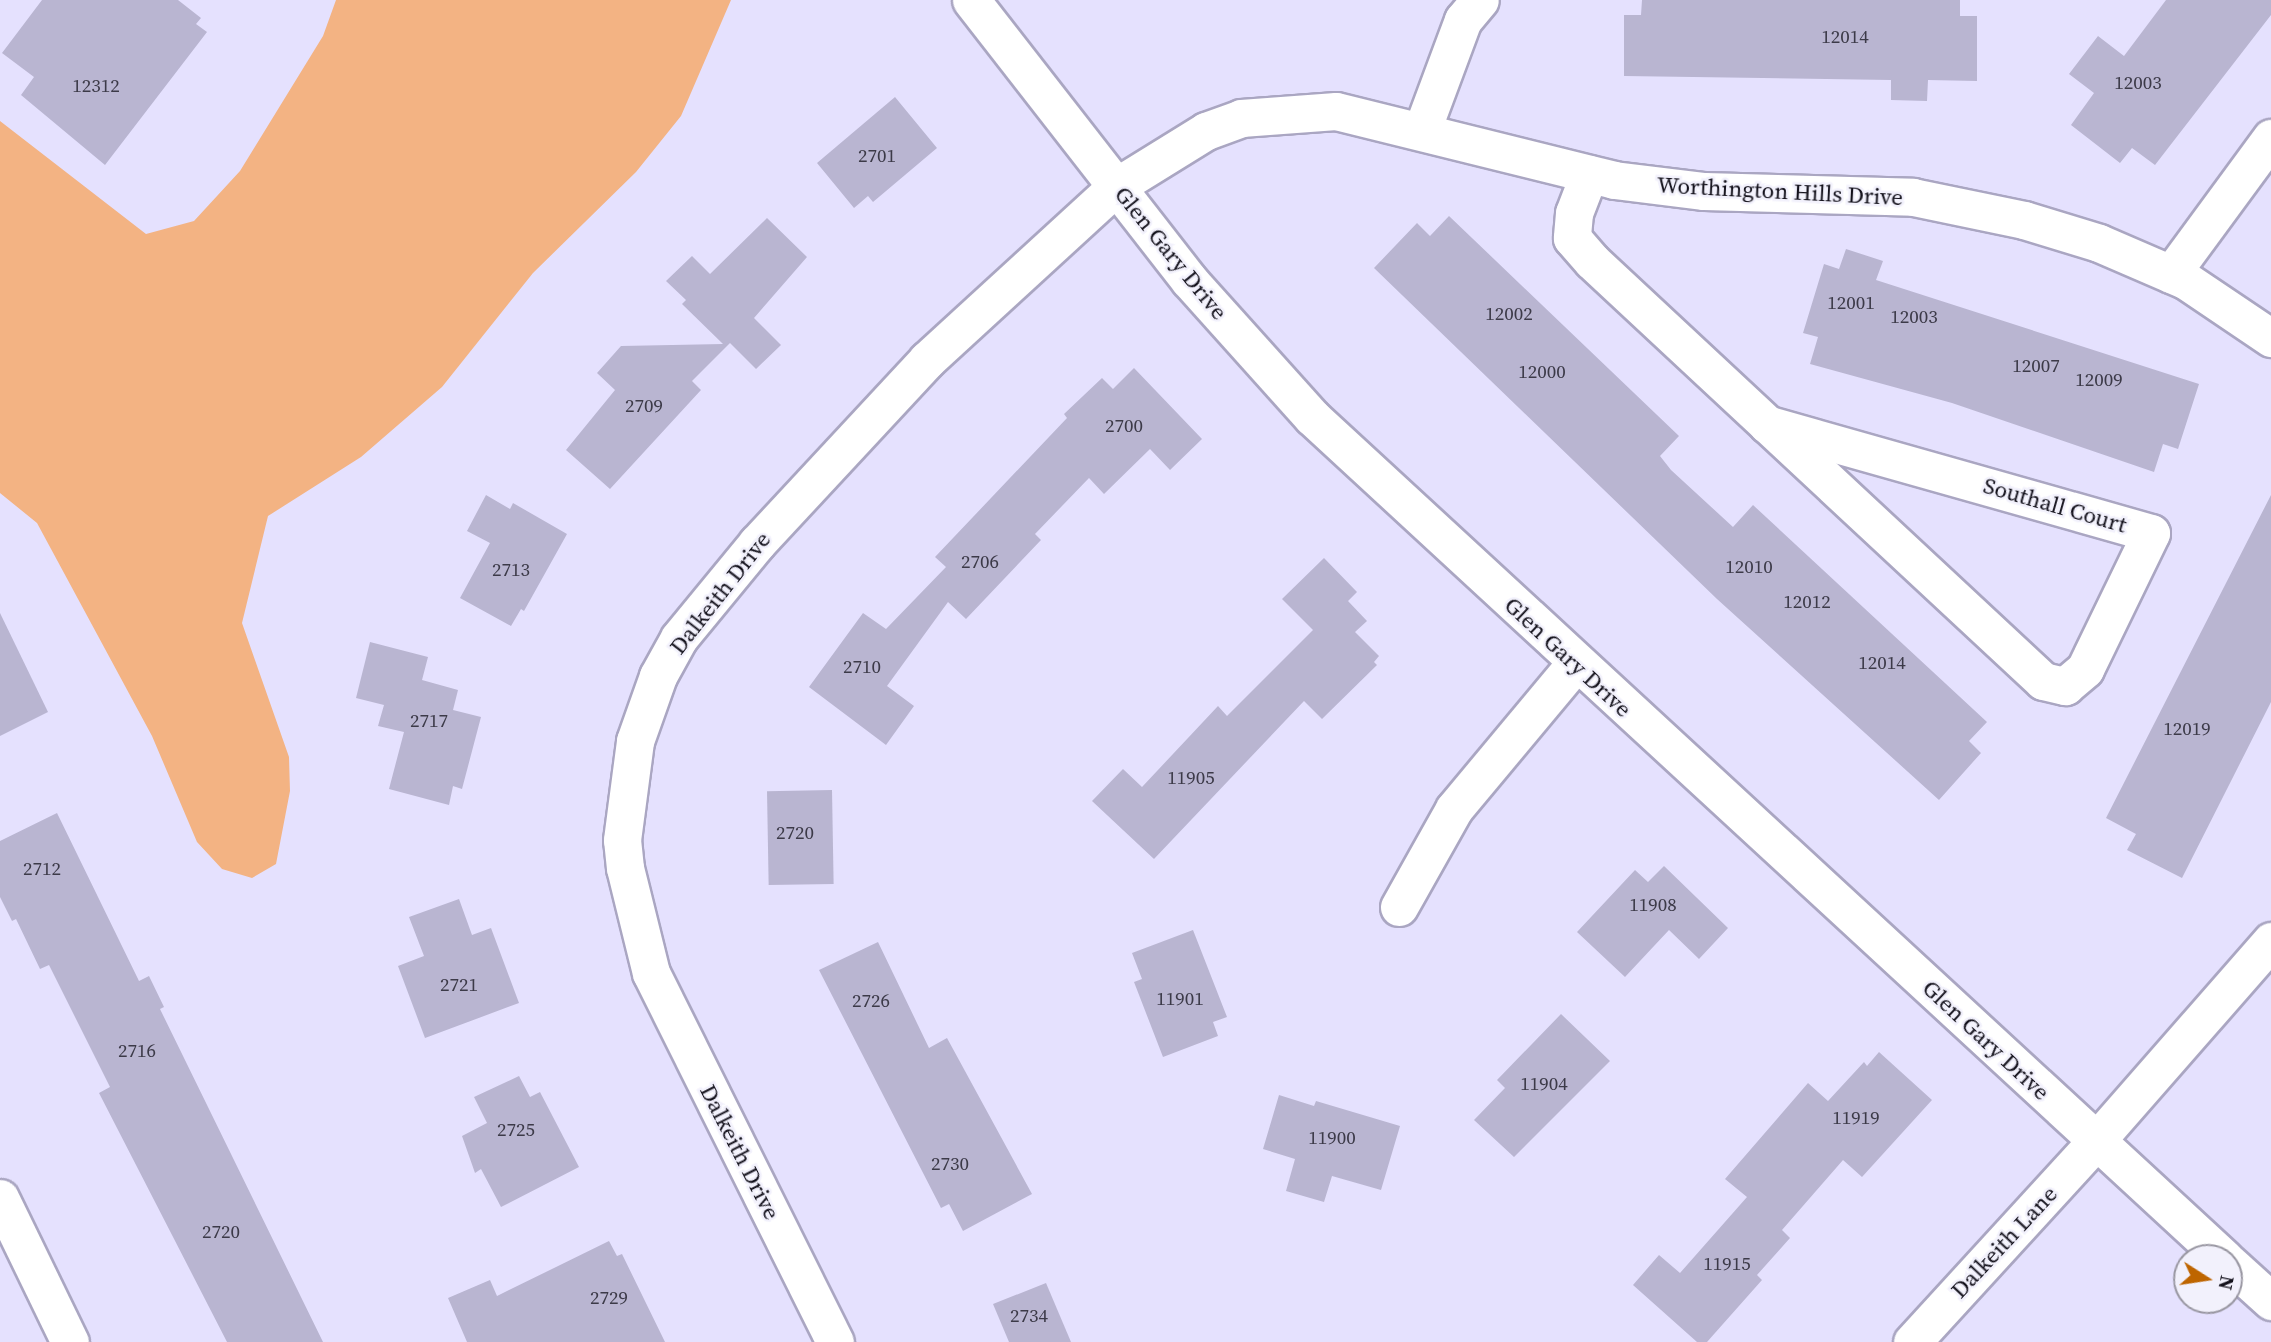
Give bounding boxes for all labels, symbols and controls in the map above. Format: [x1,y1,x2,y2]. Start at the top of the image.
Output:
house number: 12014 [1821,26,1869,48]
house number: 12003 [2114,72,2162,94]
house number: 12312 [72,75,120,97]
house number: 2701 [858,145,896,167]
street label: Worthington Hills Drive [1656,171,1904,211]
street label: Glen Gary Drive [1109,181,1233,325]
house number: 12001 [1827,292,1875,314]
house number: 12002 [1485,303,1533,325]
house number: 12003 [1890,306,1938,328]
house number: 12007 [2012,355,2060,377]
house number: 12000 [1518,361,1566,383]
house number: 12009 [2075,369,2123,391]
house number: 2709 [625,395,663,417]
house number: 2700 [1105,415,1143,437]
street label: Southall Court [1980,471,2130,539]
street label: Dalkeith Drive [664,526,776,660]
house number: 2706 [961,551,999,573]
house number: 12010 [1725,556,1773,578]
house number: 2713 [492,559,530,581]
street label: Glen Gary Drive [1499,591,1637,723]
house number: 12012 [1783,591,1831,613]
house number: 12014 [1858,652,1906,674]
house number: 2710 [843,656,881,678]
house number: 2717 [410,710,448,732]
house number: 12019 [2163,718,2211,740]
house number: 11905 [1167,767,1215,789]
house number: 2720 [776,822,814,844]
house number: 2712 [23,858,61,880]
house number: 11908 [1629,894,1677,916]
house number: 2721 [440,974,478,996]
street label: Glen Gary Drive [1917,974,2055,1106]
house number: 11901 [1156,988,1204,1010]
house number: 2726 [852,990,890,1012]
house number: 2716 [118,1040,156,1062]
house number: 11904 [1520,1073,1568,1095]
street label: Dalkeith Drive [694,1080,786,1224]
house number: 11919 [1832,1107,1880,1129]
house number: 2725 [497,1119,535,1141]
house number: 11900 [1308,1127,1356,1149]
house number: 2730 [931,1153,969,1175]
street label: Dalkeith Lane [1945,1180,2063,1304]
house number: 2720 [202,1221,240,1243]
north arrow [2173,1244,2243,1314]
house number: 11915 [1703,1253,1751,1275]
text: N [2212,1273,2241,1292]
house number: 2729 [590,1287,628,1309]
house number: 2734 [1010,1305,1048,1327]

